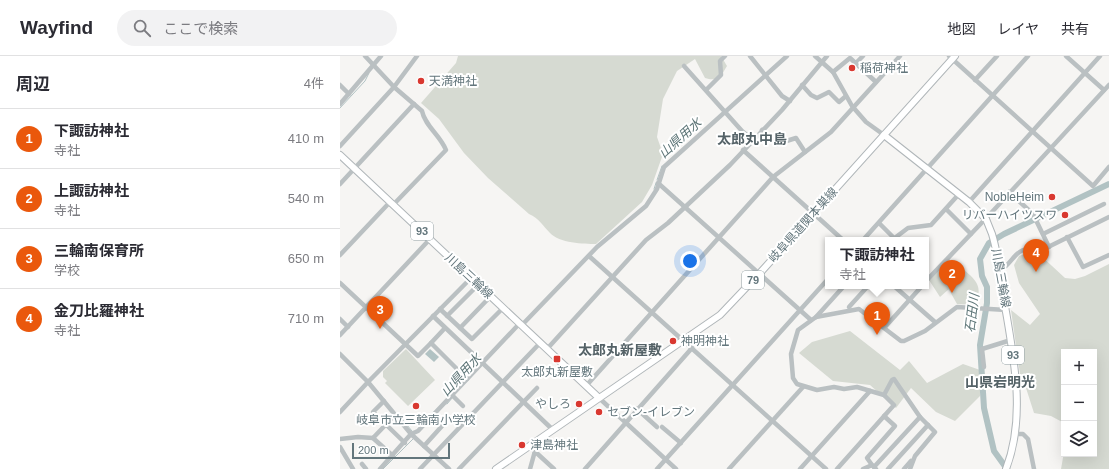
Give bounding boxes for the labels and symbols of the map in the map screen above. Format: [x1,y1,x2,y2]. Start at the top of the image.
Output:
place label: 稲荷神社 [860,61,908,75]
marker: 稲荷神社 [847,63,857,73]
place label: 天満神社 [429,74,477,88]
marker: 天満神社 [416,76,426,86]
water label: 山県用水 [656,114,706,161]
district label: 太郎丸中島 [717,131,787,147]
street label: 岐阜県道関本巣線 [766,185,840,265]
place label: NobleHeim [985,190,1044,204]
marker: NobleHeim [1047,192,1057,202]
place label: リバーハイツスワ [961,208,1057,222]
marker: リバーハイツスワ [1060,210,1070,220]
road number: 93 [411,222,433,240]
pin: 4 [1023,239,1049,272]
street label: 川島三輪線 [989,247,1013,309]
street label: 川島三輪線 [442,250,496,302]
your location [680,251,700,271]
pin: 2 [939,260,965,293]
road number: 79 [742,271,764,289]
water label: 石田川 [962,291,982,333]
pin: 3 [367,296,393,329]
pin: 1 [864,302,890,335]
place label: 神明神社 [681,334,729,348]
marker: 神明神社 [668,336,678,346]
district label: 太郎丸新屋敷 [578,342,662,358]
road number: 93 [1002,346,1024,364]
water label: 山県用水 [438,349,486,399]
marker: 太郎丸新屋敷 [552,354,562,364]
place label: 太郎丸新屋敷 [521,365,593,379]
district label: 山県岩明光 [965,374,1035,390]
place label: やしろ [535,397,571,411]
marker: やしろ [574,399,584,409]
marker: 岐阜市立三輪南小学校 [411,401,421,411]
place label: セブン-イレブン [607,405,695,419]
marker: セブン-イレブン [594,407,604,417]
place label: 岐阜市立三輪南小学校 [356,413,476,427]
place label: 津島神社 [530,438,578,452]
marker: 津島神社 [517,440,527,450]
scale bar [352,441,450,460]

